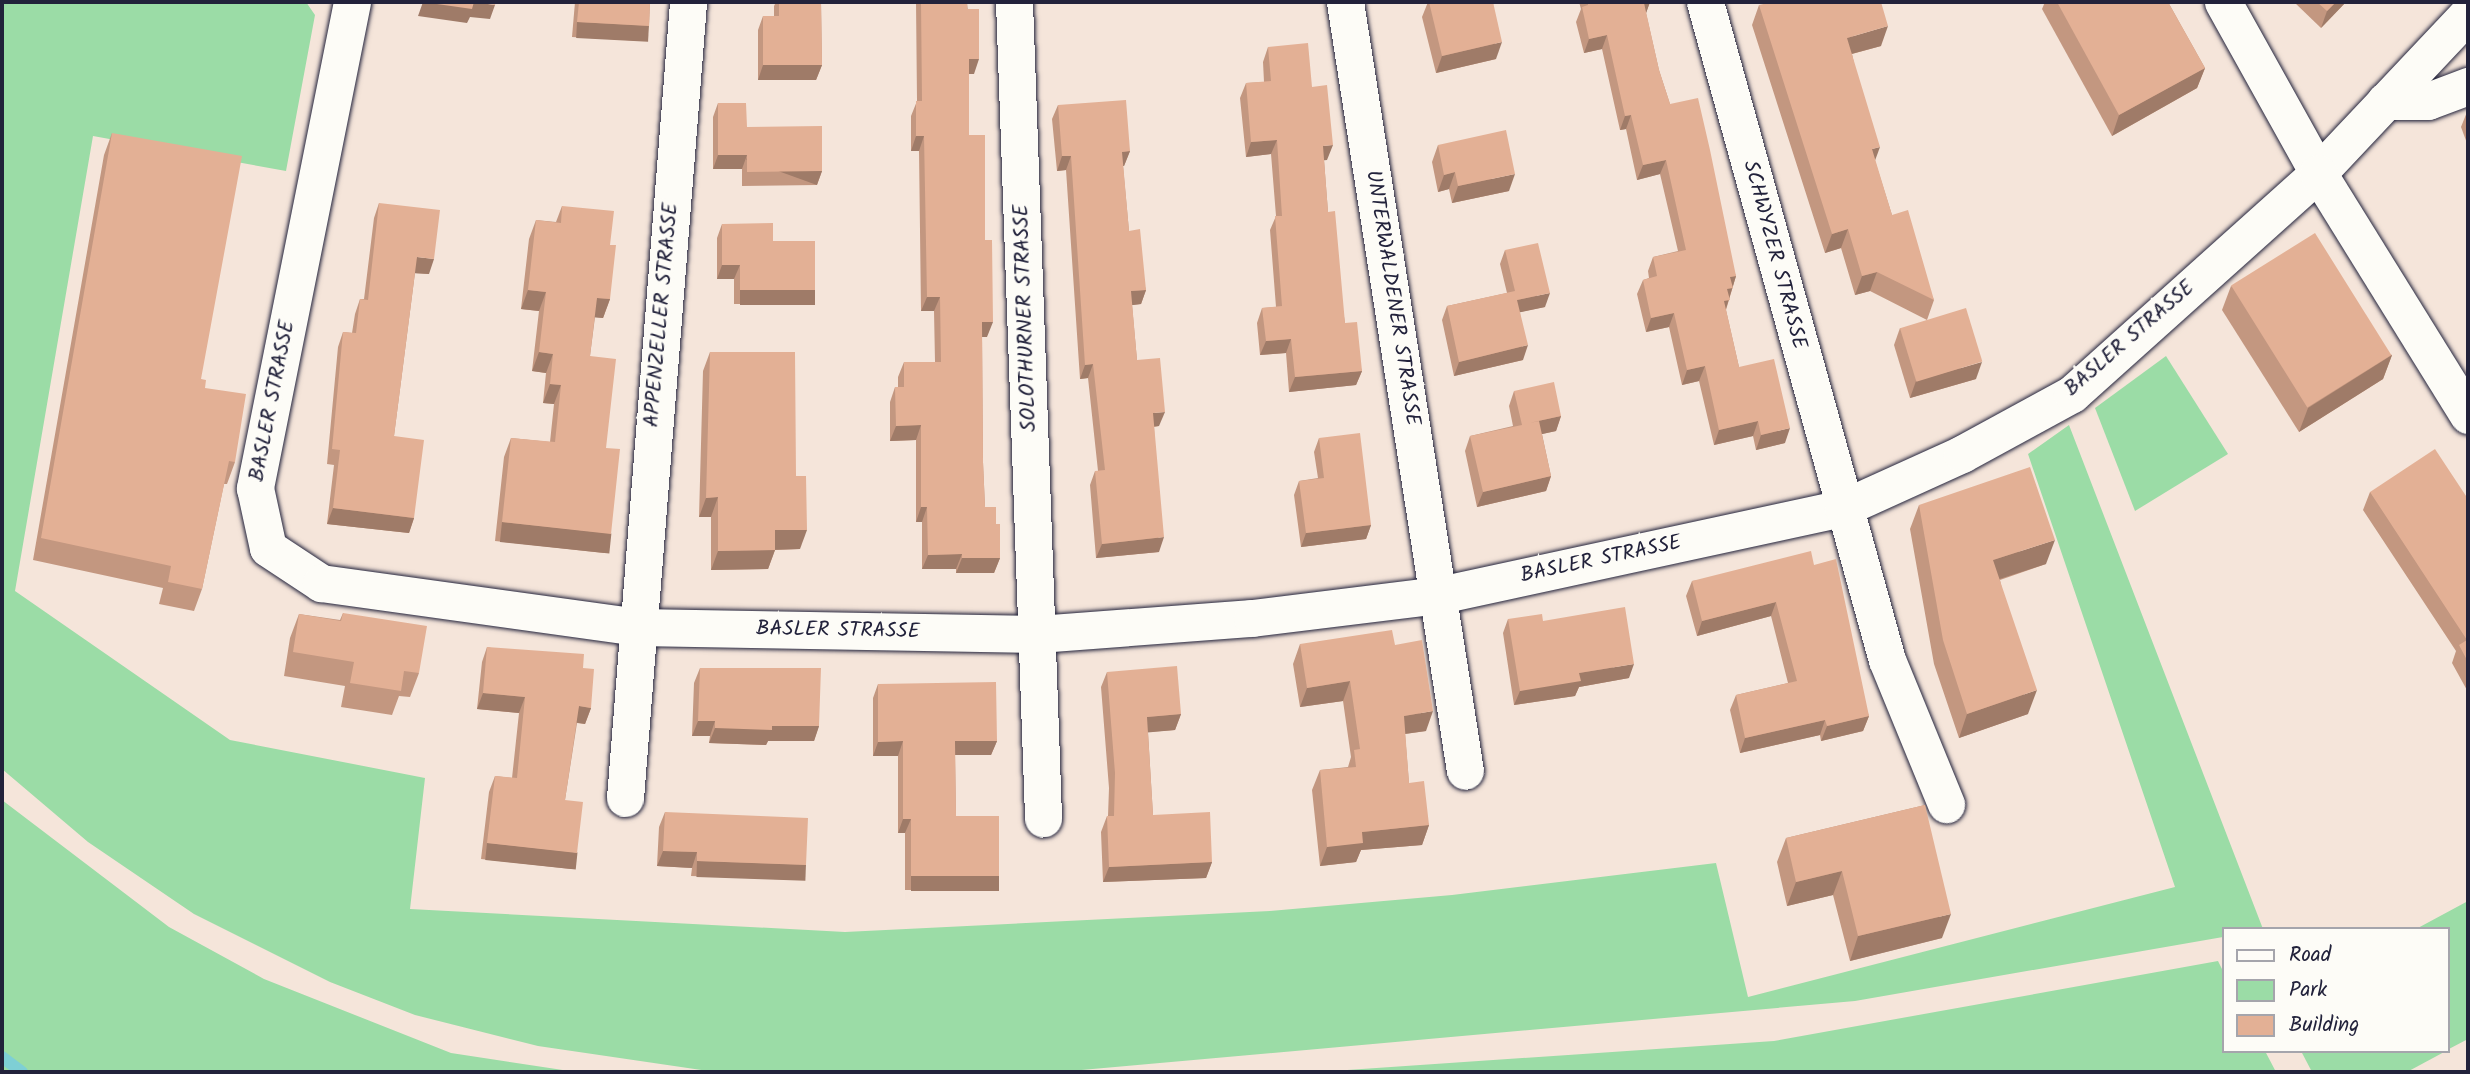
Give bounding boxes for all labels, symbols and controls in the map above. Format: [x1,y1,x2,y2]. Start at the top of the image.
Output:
street label: SCHWYZER STRASSE [1737,158,1811,352]
street label: UNTERWALDENER STRASSE [1359,169,1425,427]
street label: APPENZELLER STRASSE [640,202,684,428]
street label: SOLOTHURNER STRASSE [1009,204,1043,432]
street label: BASLER STRASSE [2060,276,2200,402]
street label: BASLER STRASSE [245,318,301,484]
street label: BASLER STRASSE [1518,531,1684,589]
street label: BASLER STRASSE [756,617,920,645]
legend [2222,927,2449,1053]
text: Road [2289,939,2331,972]
text: Park [2289,974,2327,1007]
text: Building [2289,1009,2359,1042]

